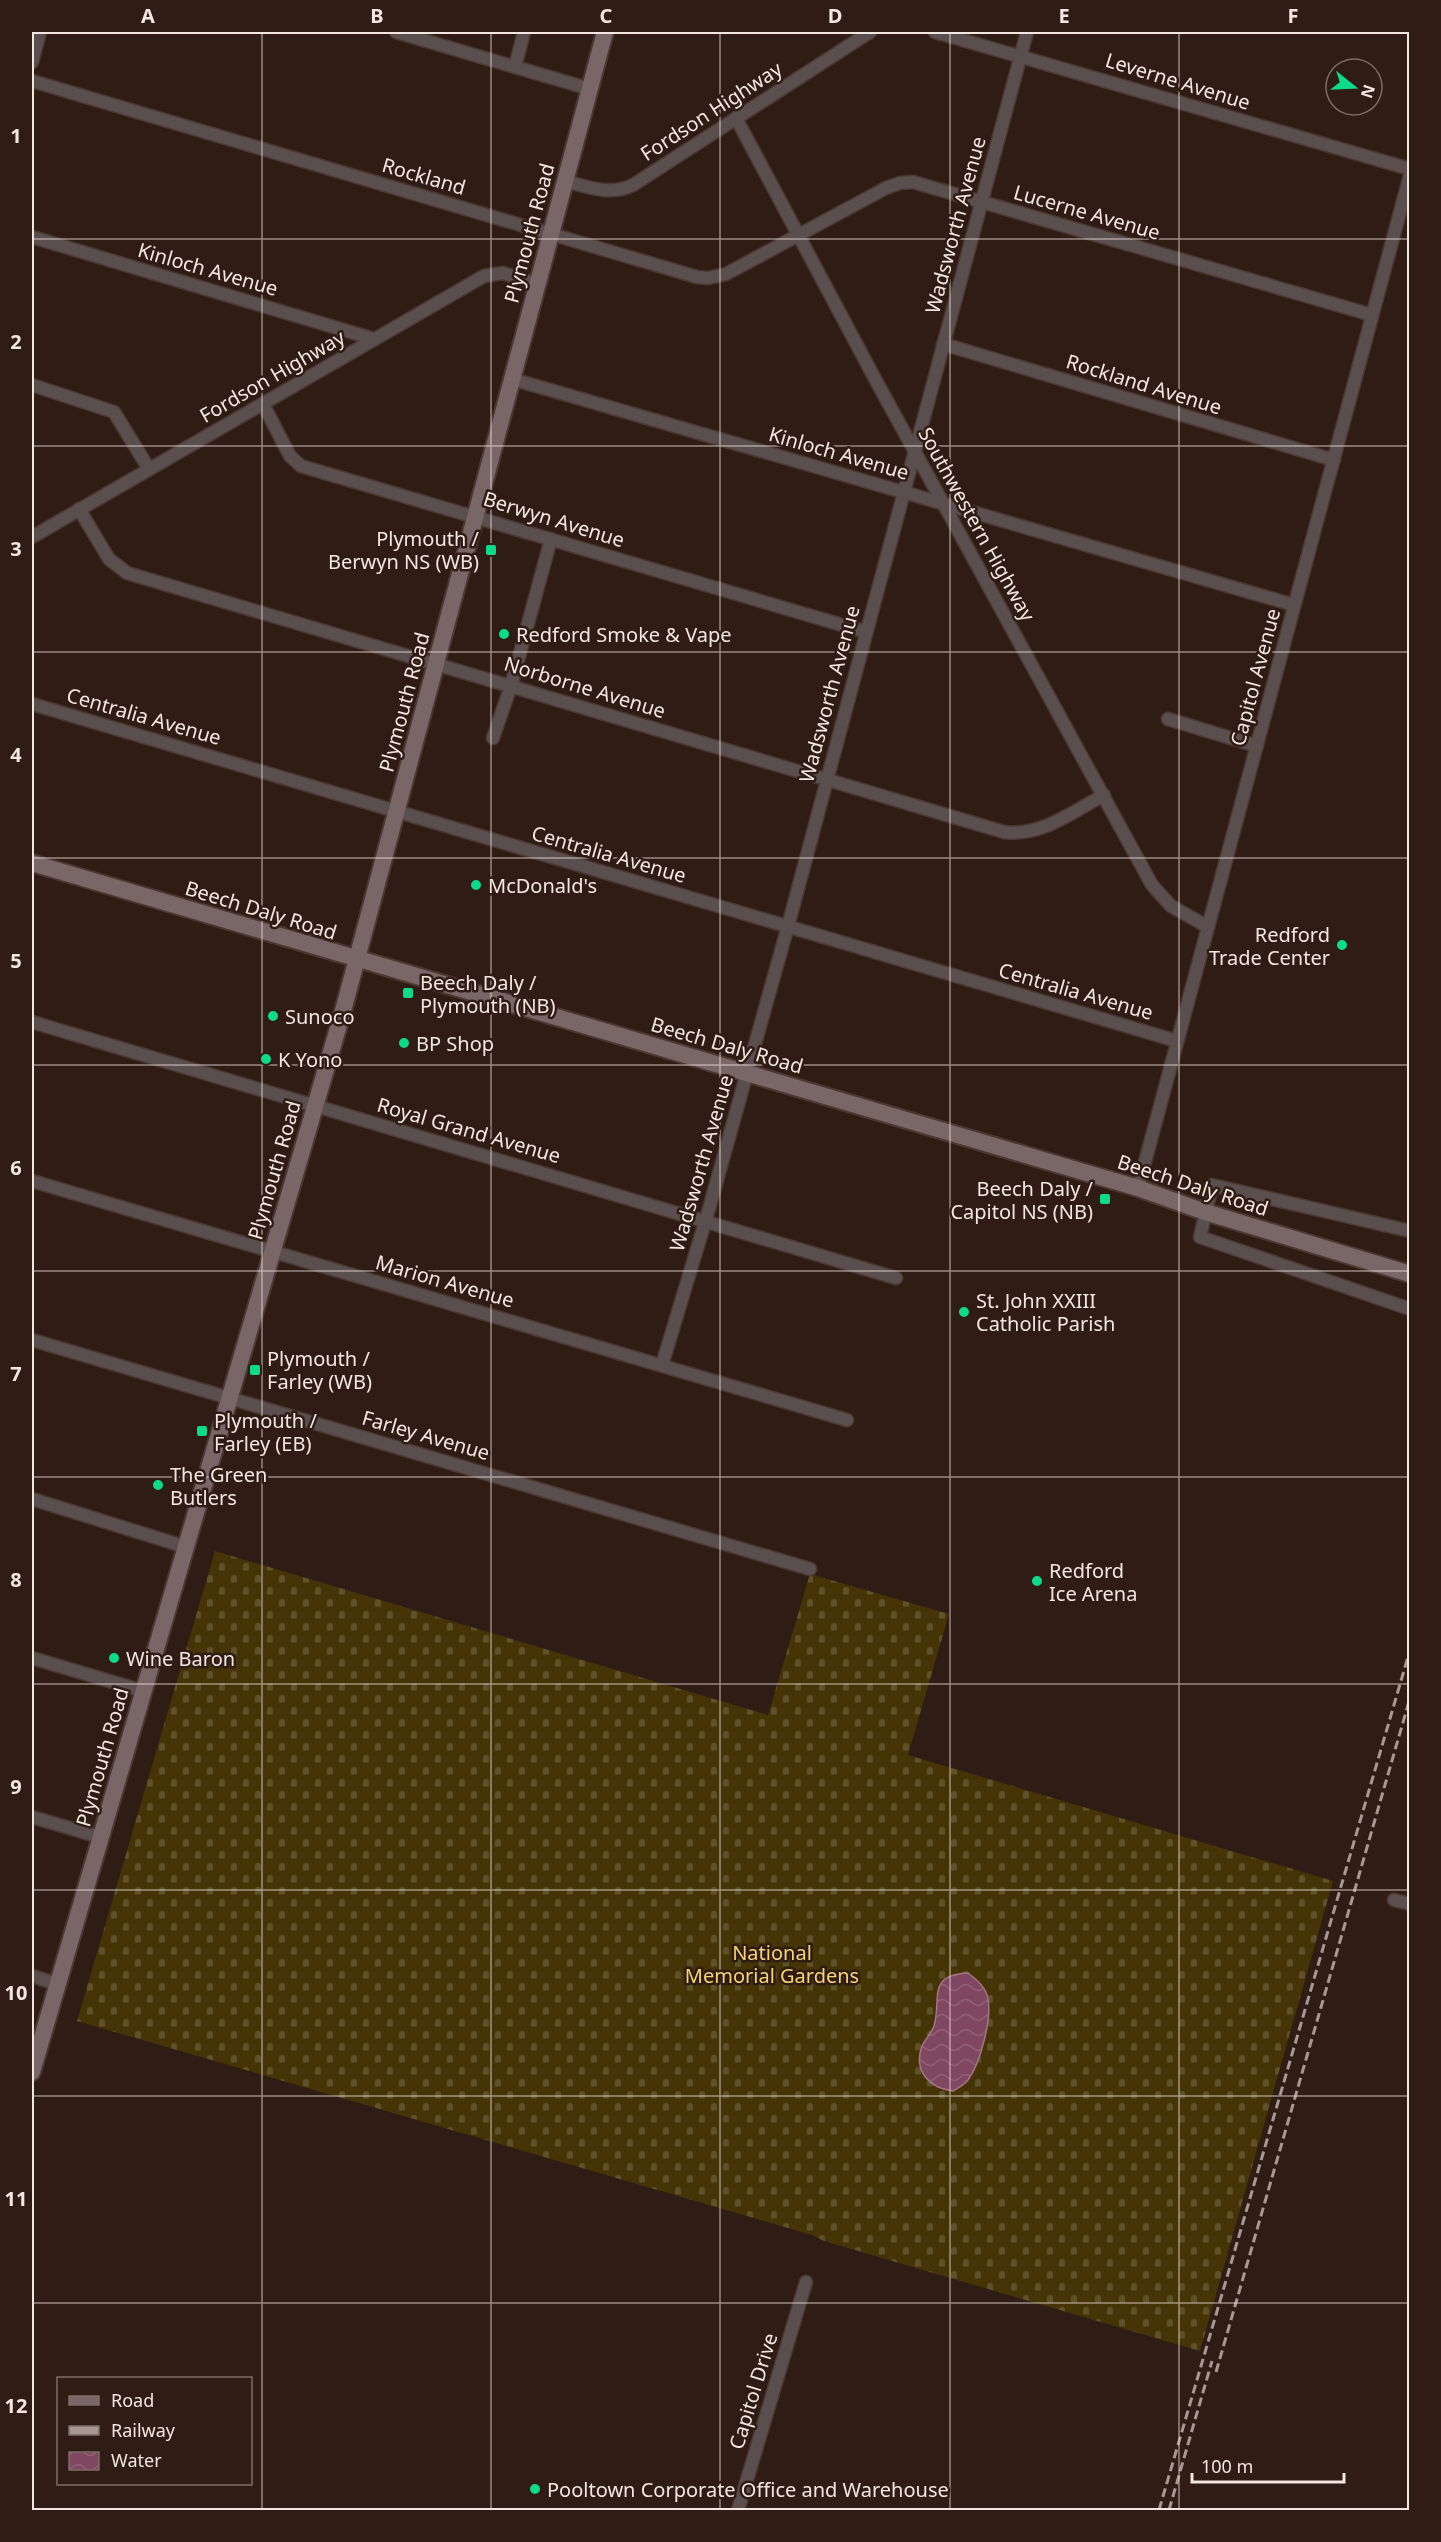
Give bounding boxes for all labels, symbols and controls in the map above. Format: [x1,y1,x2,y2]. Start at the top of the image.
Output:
text: A [141,2,155,29]
text: B [370,2,384,29]
text: C [600,2,613,29]
text: D [828,2,842,29]
text: E [1058,2,1070,29]
text: F [1288,2,1298,29]
street label: Leverne Avenue [1102,46,1254,116]
street label: Fordson Highway [635,55,788,167]
north arrow [1324,57,1384,117]
text: N [1356,82,1381,101]
text: 1 [10,122,22,149]
street label: Wadsworth Avenue [918,133,992,317]
street label: Rockland [379,151,469,201]
street label: Plymouth Road [497,160,561,306]
street label: Lucerne Avenue [1011,178,1163,246]
street label: Kinloch Avenue [135,236,281,302]
street label: Fordson Highway [194,323,350,429]
text: 2 [10,328,22,355]
street label: Rockland Avenue [1063,348,1225,420]
street label: Kinloch Avenue [766,420,912,486]
street label: Southwestern Highway [912,422,1042,626]
street label: Berwyn Avenue [480,485,628,553]
place label: Plymouth / Berwyn NS (WB) [328,525,480,575]
text: 3 [10,535,22,562]
marker: Plymouth / Berwyn NS (WB) [484,543,498,557]
street label: Wadsworth Avenue [792,602,866,786]
street label: Capitol Avenue [1224,605,1286,749]
place label: Redford Smoke & Vape [516,621,732,648]
marker: Redford Smoke & Vape [497,627,511,641]
street label: Plymouth Road [372,629,436,775]
street label: Norborne Avenue [501,650,669,724]
street label: Centralia Avenue [64,681,224,751]
text: 4 [10,741,22,768]
street label: Centralia Avenue [529,819,689,889]
place label: McDonald's [488,872,597,899]
street label: Beech Daly Road [182,874,340,946]
marker: McDonald's [469,878,483,892]
place label: Redford Trade Center [1209,921,1330,971]
marker: Redford Trade Center [1335,938,1349,952]
text: 5 [10,947,22,974]
street label: Centralia Avenue [996,956,1156,1026]
place label: Beech Daly / Plymouth (NB) [420,969,556,1019]
marker: Beech Daly / Plymouth (NB) [401,986,415,1000]
place label: Sunoco [285,1003,355,1030]
marker: Sunoco [266,1009,280,1023]
street label: Beech Daly Road [648,1010,806,1080]
place label: BP Shop [416,1030,494,1057]
marker: BP Shop [397,1036,411,1050]
place label: K Yono [278,1046,342,1073]
marker: K Yono [259,1052,273,1066]
street label: Wadsworth Avenue [663,1072,739,1254]
street label: Royal Grand Avenue [374,1091,564,1169]
street label: Plymouth Road [241,1097,307,1243]
street label: Beech Daly Road [1114,1148,1272,1222]
text: 6 [10,1154,22,1181]
place label: Beech Daly / Capitol NS (NB) [950,1175,1094,1225]
marker: Beech Daly / Capitol NS (NB) [1098,1192,1112,1206]
street label: Marion Avenue [373,1248,517,1314]
place label: St. John XXIII Catholic Parish [976,1287,1115,1337]
marker: St. John XXIII Catholic Parish [957,1305,971,1319]
place label: Plymouth / Farley (WB) [267,1345,372,1395]
text: 7 [10,1360,22,1387]
marker: Plymouth / Farley (WB) [248,1363,262,1377]
street label: Farley Avenue [359,1404,493,1466]
place label: Plymouth / Farley (EB) [214,1407,317,1457]
marker: Plymouth / Farley (EB) [195,1424,209,1438]
place label: The Green Butlers [170,1461,267,1511]
marker: The Green Butlers [151,1478,165,1492]
place label: Redford Ice Arena [1049,1557,1137,1607]
text: 8 [10,1566,22,1593]
marker: Redford Ice Arena [1030,1574,1044,1588]
place label: Wine Baron [126,1645,235,1672]
marker: Wine Baron [107,1651,121,1665]
street label: Plymouth Road [69,1684,135,1830]
text: 9 [10,1773,22,1800]
park label: National Memorial Gardens [685,1939,859,1989]
text: 10 [5,1979,27,2006]
text: 11 [5,2185,27,2212]
street label: Capitol Drive [722,2329,784,2453]
legend [57,2377,252,2485]
text: Road [111,2388,154,2412]
text: 12 [5,2392,27,2419]
text: Railway [111,2418,176,2442]
scale bar [1192,2446,1344,2484]
text: Water [111,2448,162,2472]
text: 100 m [1201,2454,1253,2478]
place label: Pooltown Corporate Office and Warehouse [547,2476,949,2503]
marker: Pooltown Corporate Office and Warehouse [528,2482,542,2496]

